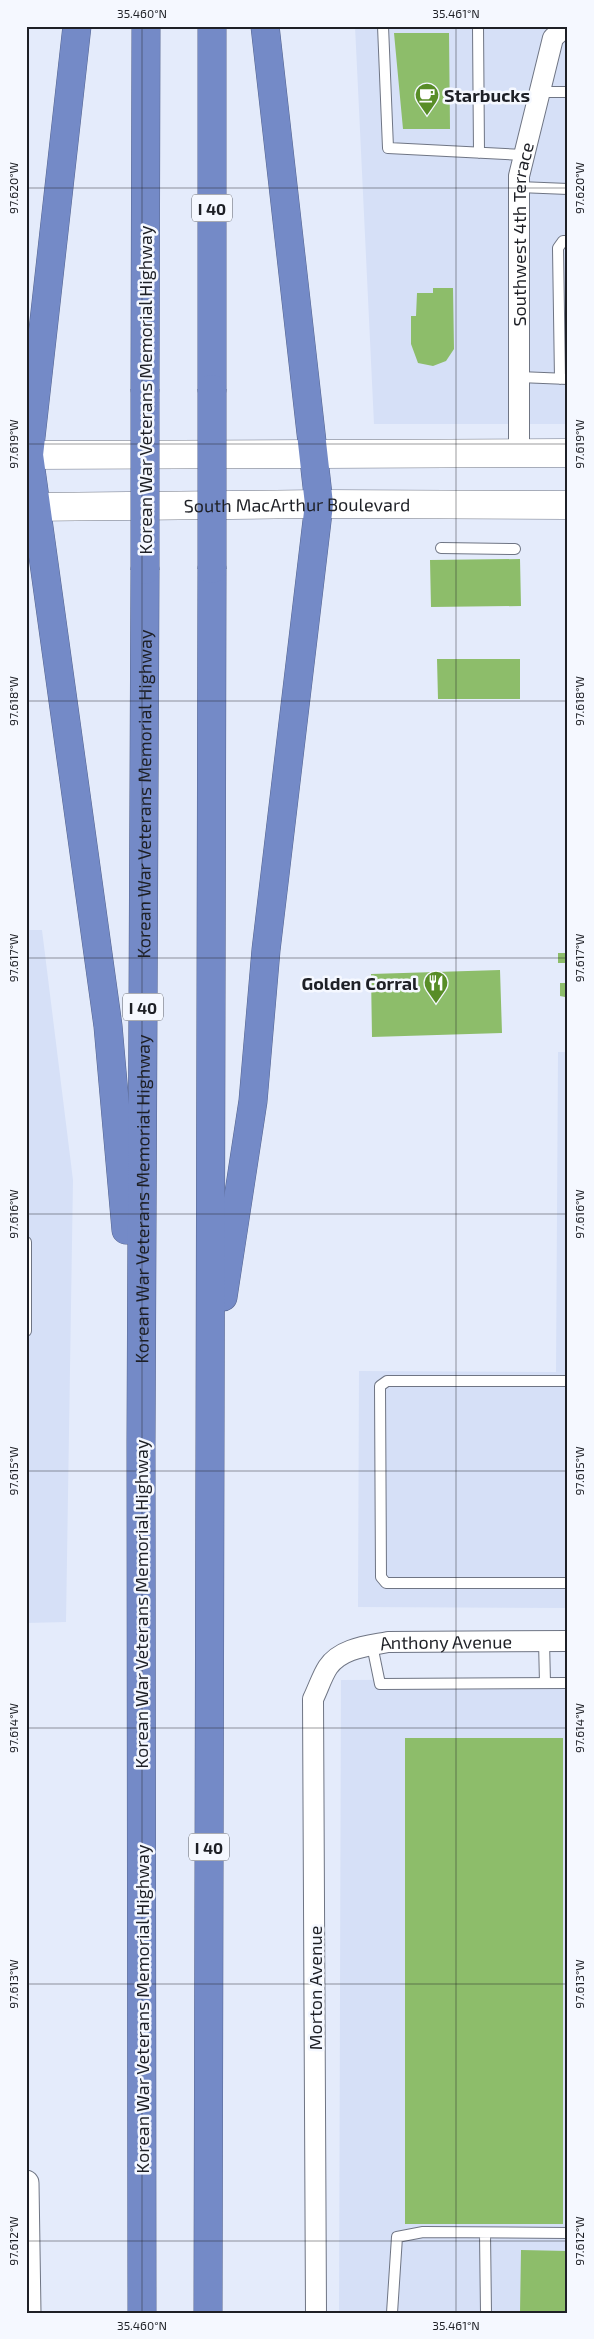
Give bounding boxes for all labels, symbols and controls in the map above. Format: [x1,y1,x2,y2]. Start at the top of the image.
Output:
text: 35.460°N [117,6,167,20]
text: 35.461°N [432,6,480,20]
cafe icon: Starbucks [414,82,440,116]
place label: Starbucks [444,84,530,106]
street label: Southwest 4th Terrace [508,140,538,327]
text: 97.620°W [6,162,20,214]
text: 97.620°W [572,162,586,214]
road number: I 40 [192,194,232,222]
street label: Korean War Veterans Memorial Highway [134,225,156,554]
text: 97.619°W [6,419,20,469]
text: 97.619°W [572,419,586,469]
street label: South MacArthur Boulevard [184,493,410,516]
street label: Korean War Veterans Memorial Highway [132,629,156,959]
text: 97.618°W [6,676,20,726]
text: 97.618°W [572,676,586,726]
text: 97.617°W [6,934,20,982]
text: 97.617°W [572,934,586,982]
restaurant icon: Golden Corral [423,970,449,1004]
place label: Golden Corral [302,972,418,994]
road number: I 40 [123,994,163,1020]
street label: Korean War Veterans Memorial Highway [130,1034,154,1364]
text: 97.616°W [6,1189,20,1239]
text: 97.616°W [572,1189,586,1239]
street label: Korean War Veterans Memorial Highway [130,1439,152,1768]
text: 97.615°W [6,1446,20,1496]
text: 97.615°W [572,1446,586,1496]
street label: Anthony Avenue [378,1630,512,1654]
text: 97.614°W [6,1703,20,1753]
text: 97.614°W [572,1703,586,1753]
road number: I 40 [189,1834,229,1860]
street label: Korean War Veterans Memorial Highway [131,1844,153,2173]
street label: Morton Avenue [304,1926,326,2050]
text: 97.613°W [6,1959,20,2009]
text: 97.613°W [572,1959,586,2009]
text: 97.612°W [6,2216,20,2266]
text: 97.612°W [572,2216,586,2266]
text: 35.460°N [117,2318,167,2332]
text: 35.461°N [432,2318,480,2332]

